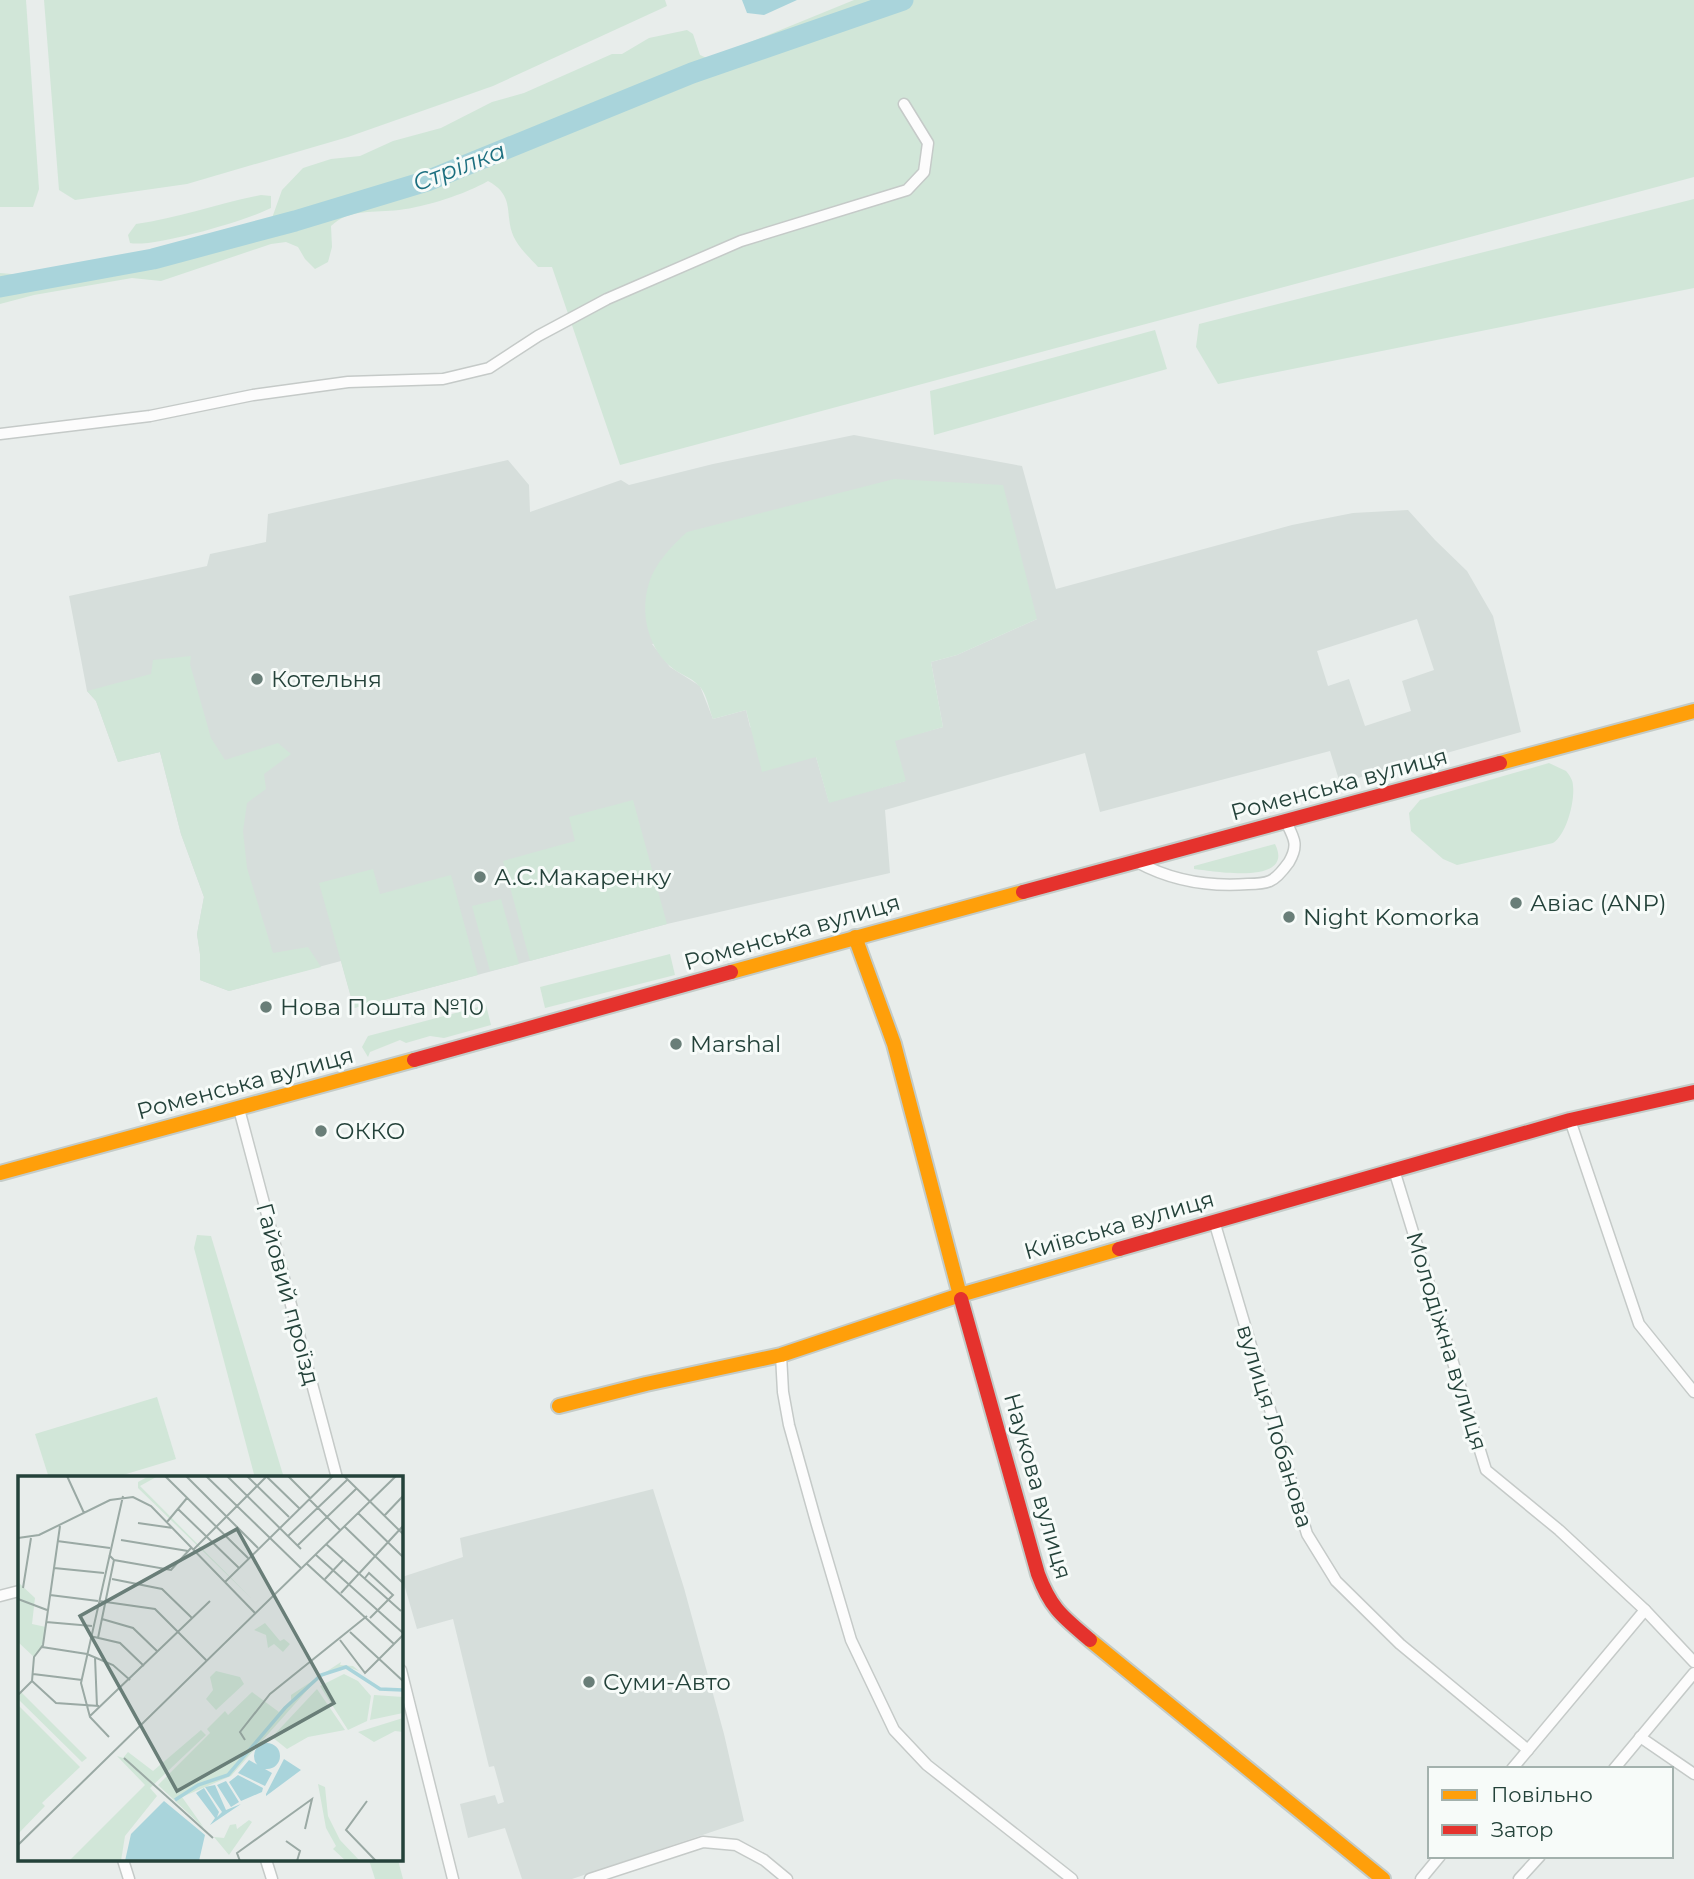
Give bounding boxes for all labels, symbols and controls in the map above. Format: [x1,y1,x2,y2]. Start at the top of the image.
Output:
water label: Стрілка [408,136,509,197]
place label: Котельня [271,665,382,693]
marker: Котельня [249,671,265,687]
street label: Роменська вулиця [1228,742,1450,826]
place label: А.С.Макаренку [494,863,671,891]
marker: А.С.Макаренку [472,869,488,885]
street label: Роменська вулиця [681,888,903,976]
place label: Авіас (ANP) [1530,889,1667,917]
marker: Авіас (ANP) [1508,895,1524,911]
place label: Night Komorka [1303,903,1480,931]
marker: Night Komorka [1281,909,1297,925]
place label: Нова Пошта №10 [280,993,484,1021]
marker: Нова Пошта №10 [258,999,274,1015]
place label: Marshal [690,1030,781,1058]
marker: Marshal [668,1036,684,1052]
street label: Роменська вулиця [134,1041,356,1125]
place label: ОККО [335,1117,405,1145]
marker: ОККО [313,1123,329,1139]
street label: Київська вулиця [1021,1184,1217,1266]
street label: Гайовий проїзд [250,1200,326,1388]
street label: Молодіжна вулиця [1400,1228,1494,1454]
street label: вулиця Лобанова [1231,1321,1319,1531]
street label: Наукова вулиця [998,1390,1078,1582]
inset map [18,1476,402,1862]
place label: Суми-Авто [603,1668,731,1696]
marker: Суми-Авто [581,1674,597,1690]
legend [1428,1767,1673,1858]
text: Повільно [1491,1782,1593,1807]
text: Затор [1491,1817,1553,1842]

